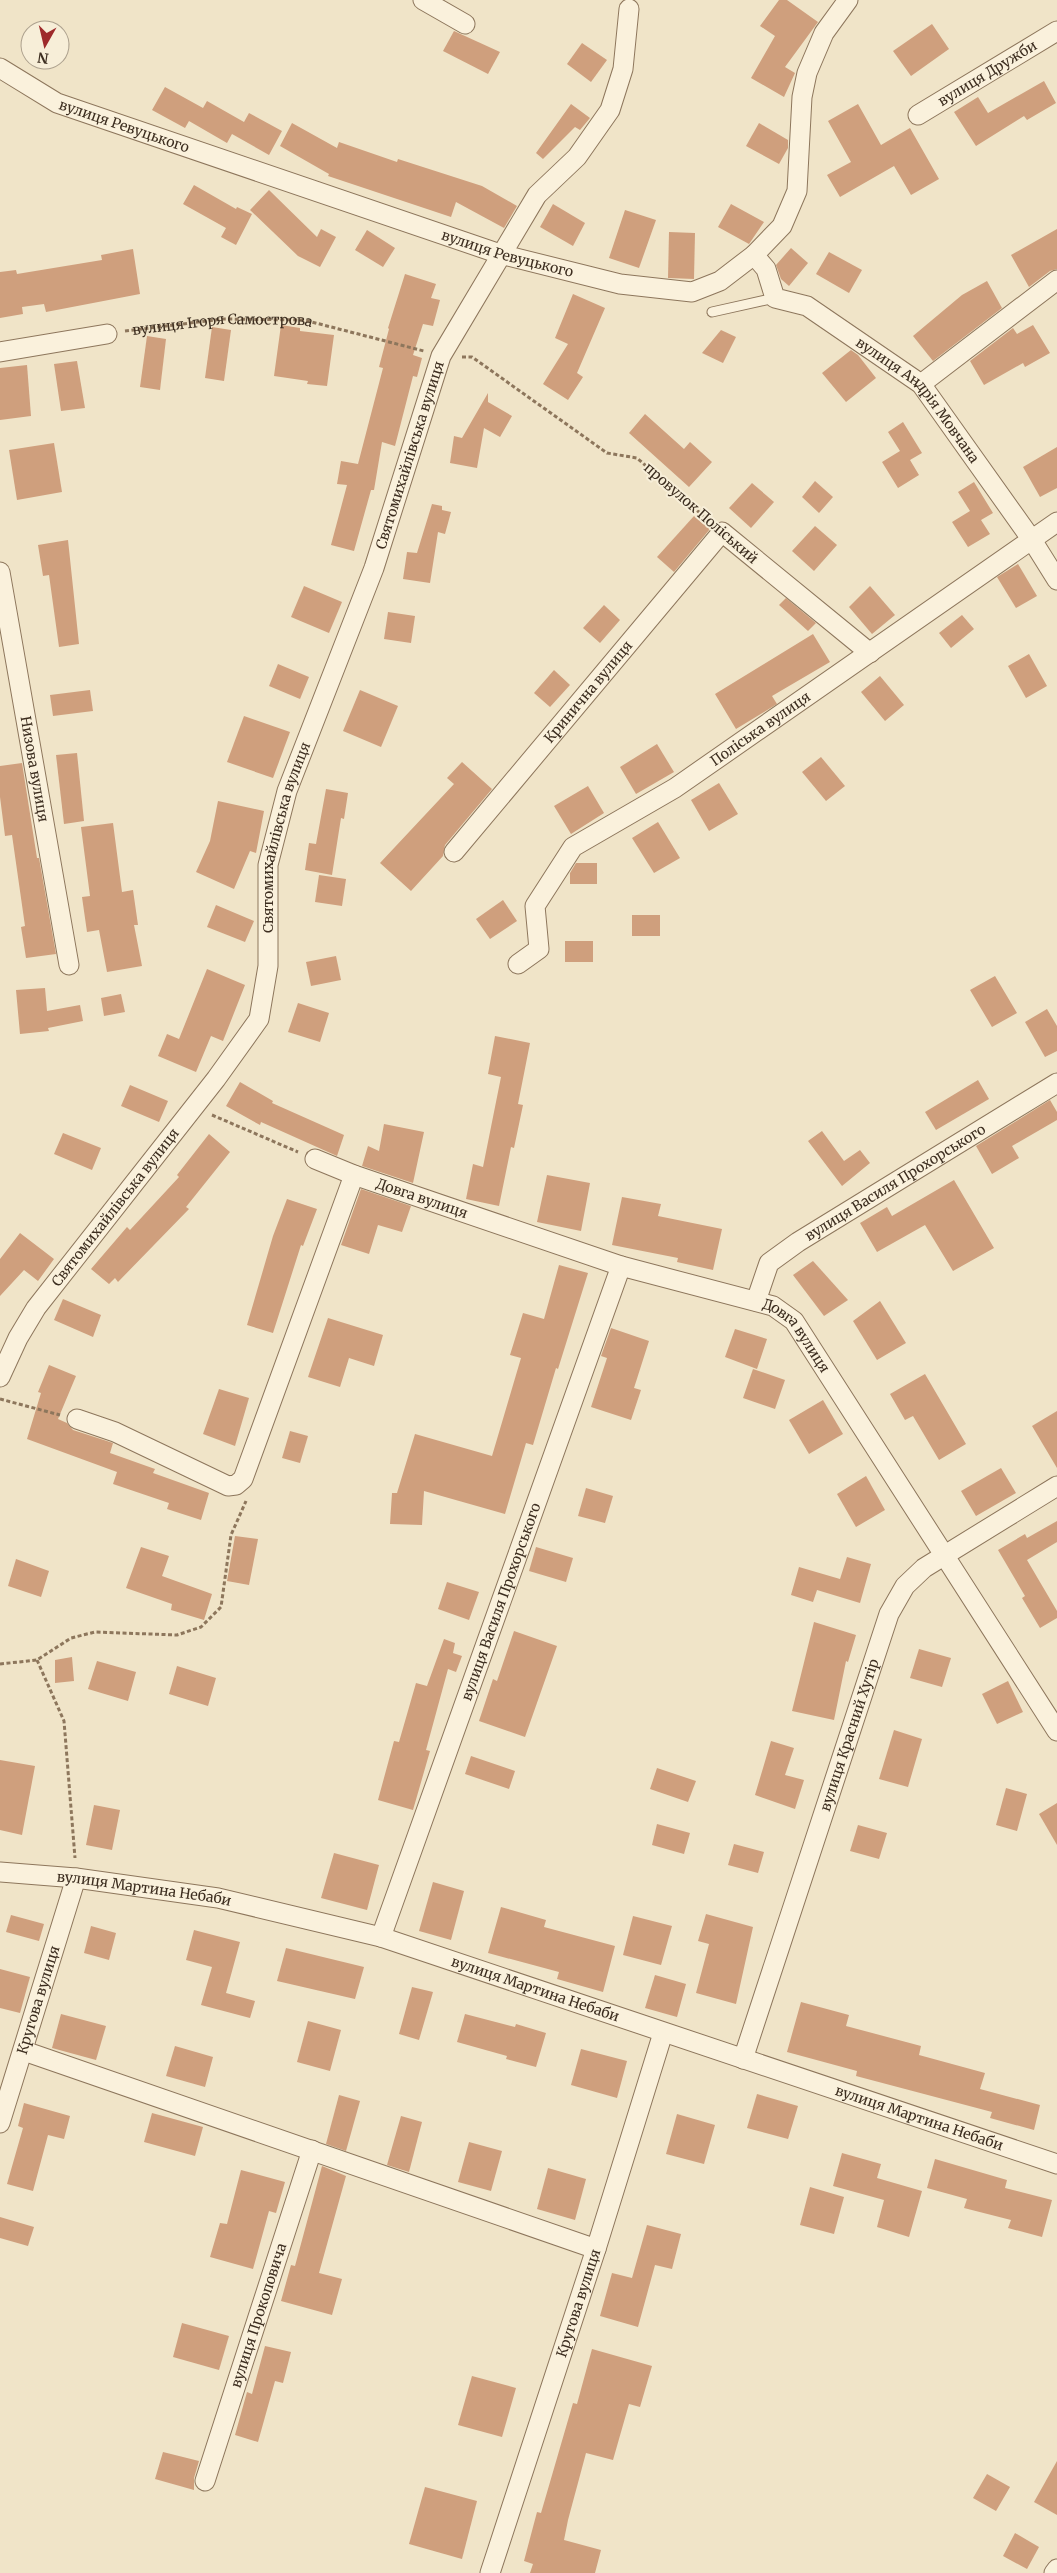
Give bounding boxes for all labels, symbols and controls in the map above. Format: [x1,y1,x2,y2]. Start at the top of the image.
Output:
north arrow [20,20,70,70]
street label: вулиця Дружби [935,36,1040,110]
text: N [36,48,50,68]
street label: вулиця Ревуцького [57,95,192,156]
street label: вулиця Ревуцького [439,226,575,281]
street label: вулиця Ігоря Самострова [131,310,315,339]
street label: вулиця Андрія Мовчана [853,333,984,467]
street label: Святомихайлівська вулиця [372,359,448,551]
street label: провулок Поліський [640,459,762,568]
street label: Кринична вулиця [540,637,636,747]
street label: Поліська вулиця [707,687,814,770]
street label: Низова вулиця [16,715,53,823]
street label: Святомихайлівська вулиця [259,739,314,933]
street label: вулиця Василя Прохорського [801,1120,989,1245]
street label: Святомихайлівська вулиця [47,1125,183,1290]
street label: Довга вулиця [374,1174,470,1222]
street label: Довга вулиця [761,1295,834,1376]
street label: вулиця Василя Прохорського [457,1500,545,1703]
street label: вулиця Красний Хутір [816,1656,883,1814]
street label: вулиця Мартина Небаби [56,1868,233,1910]
street label: Кругова вулиця [13,1943,64,2056]
street label: вулиця Мартина Небаби [449,1952,622,2025]
street label: вулиця Мартина Небаби [833,2081,1006,2154]
street label: вулиця Прокоповича [227,2240,290,2390]
street label: Кругова вулиця [552,2247,604,2359]

